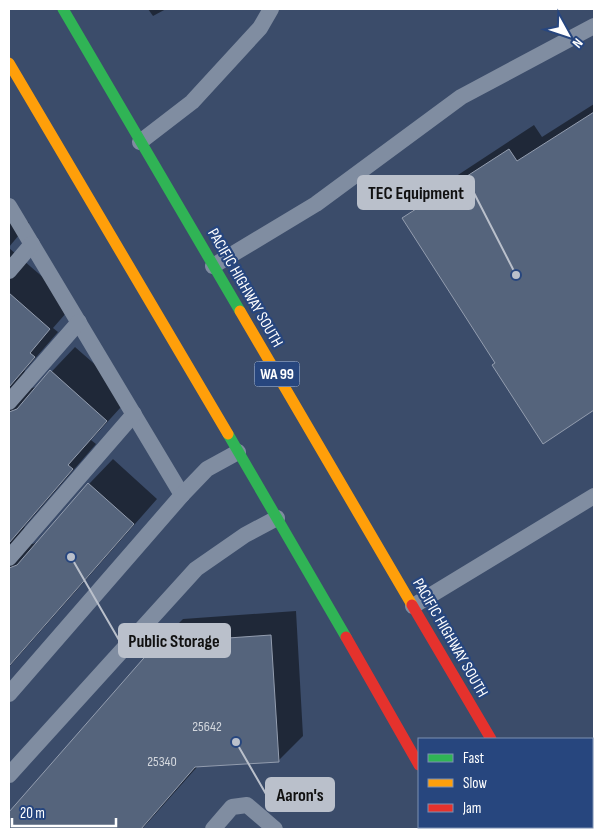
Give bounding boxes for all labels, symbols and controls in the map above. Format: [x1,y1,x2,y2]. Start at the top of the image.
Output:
north arrow [543,10,593,60]
text: N [569,35,586,51]
callout: TEC Equipment [358,176,474,209]
text: TEC Equipment [368,183,464,204]
street label: PACIFIC HIGHWAY SOUTH [203,225,287,351]
road number: WA 99 [254,362,300,386]
street label: PACIFIC HIGHWAY SOUTH [408,575,492,701]
callout: Public Storage [119,624,230,657]
text: Public Storage [128,631,220,652]
house number: 25642 [192,718,222,735]
legend [418,738,593,828]
text: Fast [463,749,485,768]
house number: 25340 [147,753,177,770]
text: Slow [463,774,487,793]
callout: Aaron's [266,778,334,811]
text: Aaron's [275,785,324,806]
scale bar [12,796,116,828]
text: Jam [462,799,481,818]
text: 20 m [20,804,45,823]

